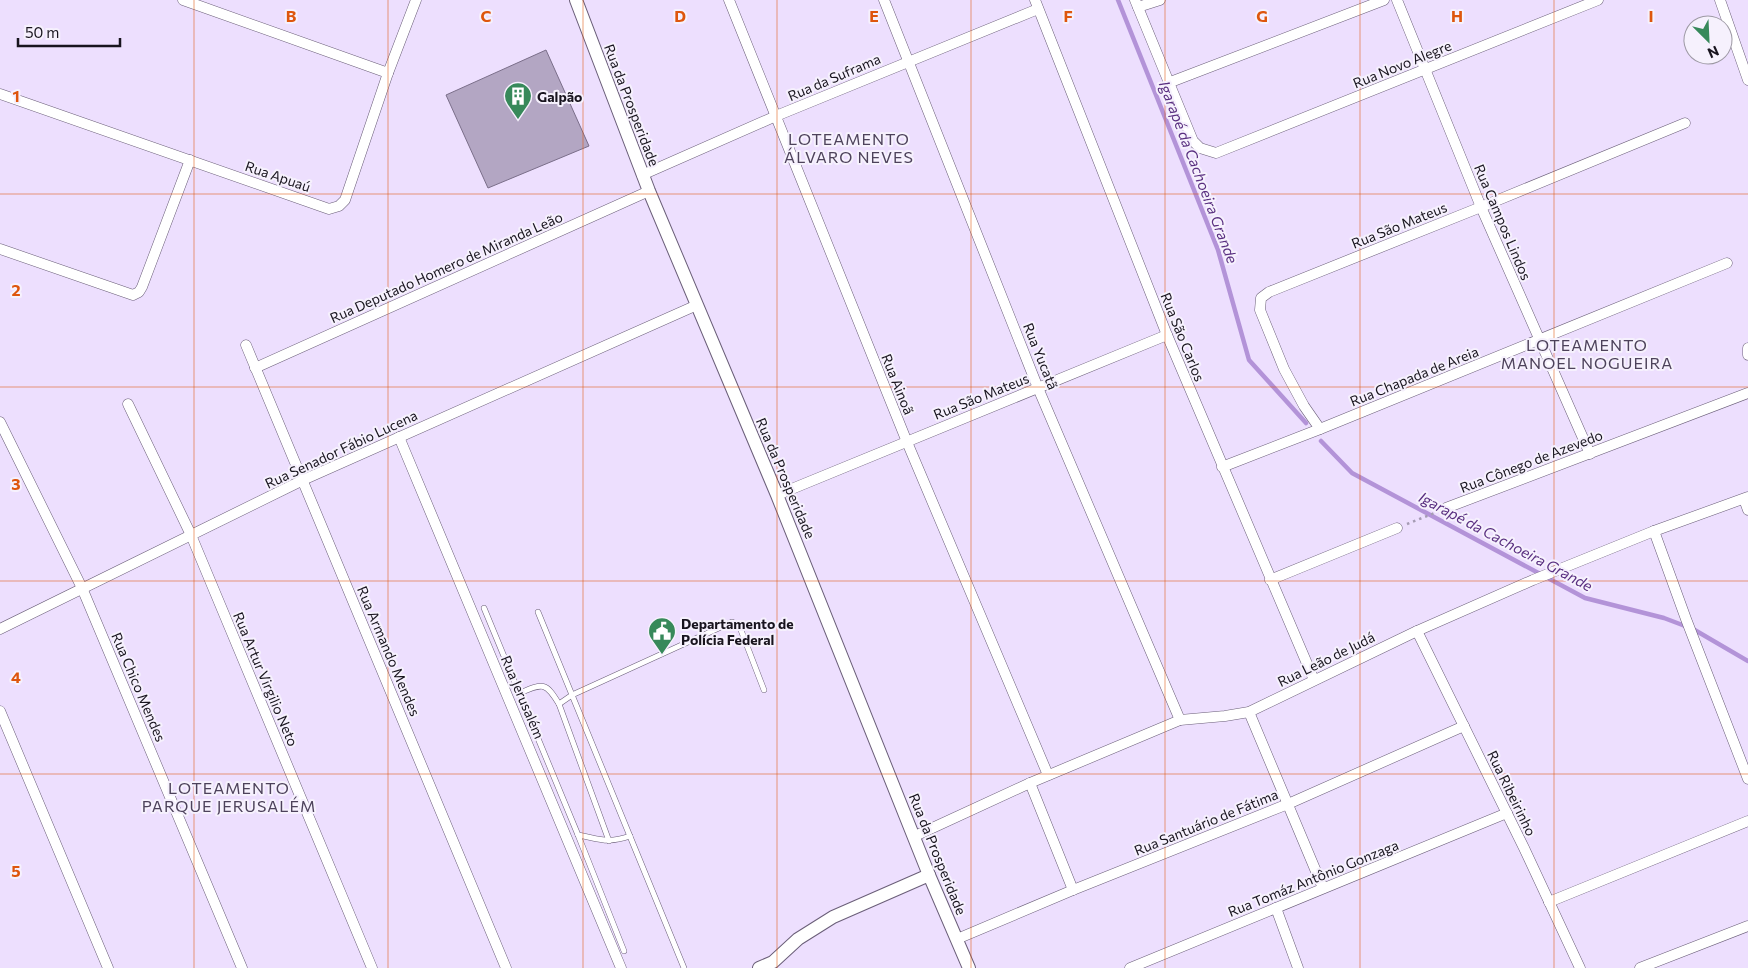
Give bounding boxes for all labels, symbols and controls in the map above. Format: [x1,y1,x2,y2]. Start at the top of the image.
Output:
text: B [286,6,297,25]
text: C [481,6,492,25]
text: D [674,6,686,25]
text: E [869,6,879,25]
text: F [1063,6,1073,25]
text: G [1256,6,1268,25]
text: H [1451,6,1463,25]
text: I [1648,6,1654,25]
scale bar [18,15,120,47]
north arrow [1683,15,1733,65]
text: 50 m [25,23,59,41]
street label: Rua Novo Alegre [1350,37,1454,91]
street label: Rua da Prosperidade [601,41,663,169]
text: N [1705,42,1722,62]
street label: Rua da Suframa [785,50,883,104]
water label: Igarapé da Cachoeira Grande [1156,78,1242,266]
building icon: Galpão [503,81,533,120]
text: 1 [12,86,20,105]
place label: Galpão [537,88,582,105]
district label: LOTEAMENTO ÁLVARO NEVES [784,129,914,166]
street label: Rua Apuaú [243,157,313,195]
street label: Rua Campos Lindos [1471,162,1535,282]
street label: Rua São Mateus [1349,198,1449,252]
street label: Rua Deputado Homero de Miranda Leão [327,208,565,326]
text: 2 [11,280,21,299]
street label: Rua São Carlos [1157,290,1209,384]
street label: Rua Yucatã [1020,320,1062,392]
district label: LOTEAMENTO MANOEL NOGUEIRA [1501,335,1673,372]
street label: Rua Chapada de Areia [1347,342,1481,410]
street label: Rua Ainoã [878,351,918,417]
street label: Rua São Mateus [931,369,1031,423]
street label: Rua Senador Fábio Lucena [262,406,420,492]
street label: Rua da Prosperidade [753,415,819,541]
street label: Rua Cônego de Azevedo [1457,426,1605,496]
text: 3 [11,474,21,493]
water label: Igarapé da Cachoeira Grande [1416,487,1596,595]
street label: Rua Armando Mendes [354,583,424,719]
street label: Rua Artur Virgilio Neto [230,609,302,749]
place label: Departamento de Polícia Federal [681,615,794,648]
public building icon: Departamento de Polícia Federal [647,616,677,655]
street label: Rua Leão de Judá [1275,628,1377,690]
street label: Rua Chico Mendes [108,630,170,744]
street label: Rua Jerusalém [498,653,548,741]
text: 4 [11,667,21,686]
street label: Rua Ribeirinho [1484,747,1540,839]
district label: LOTEAMENTO PARQUE JERUSALÉM [142,778,316,815]
street label: Rua Santuário de Fátima [1132,785,1280,859]
street label: Rua da Prosperidade [906,791,970,917]
street label: Rua Tomáz Antônio Gonzaga [1225,836,1401,920]
text: 5 [11,861,21,880]

